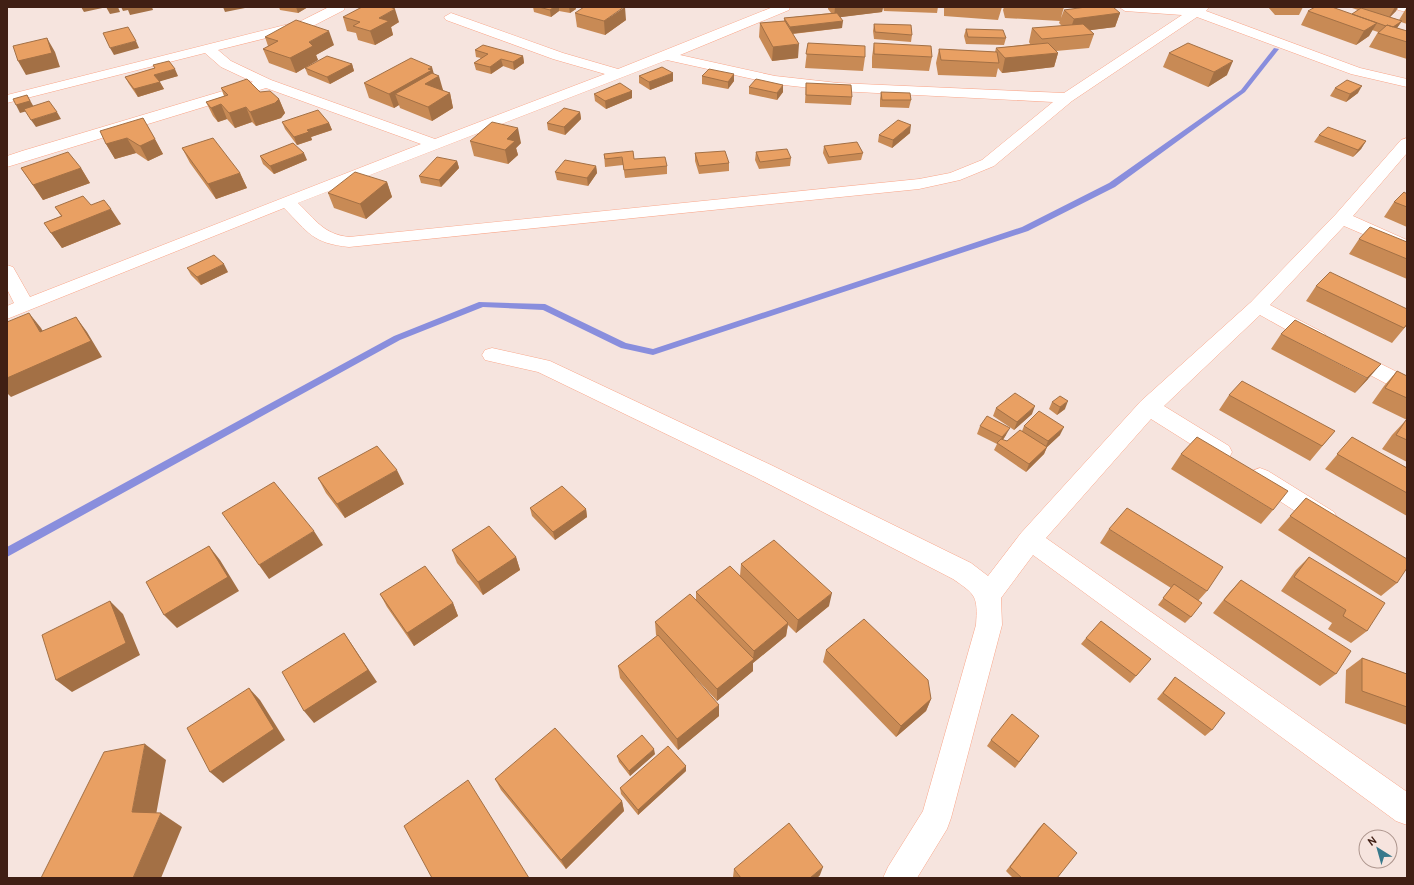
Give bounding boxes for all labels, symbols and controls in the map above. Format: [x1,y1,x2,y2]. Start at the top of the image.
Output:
north arrow [1358,829,1398,869]
text: N [1365,834,1380,850]

